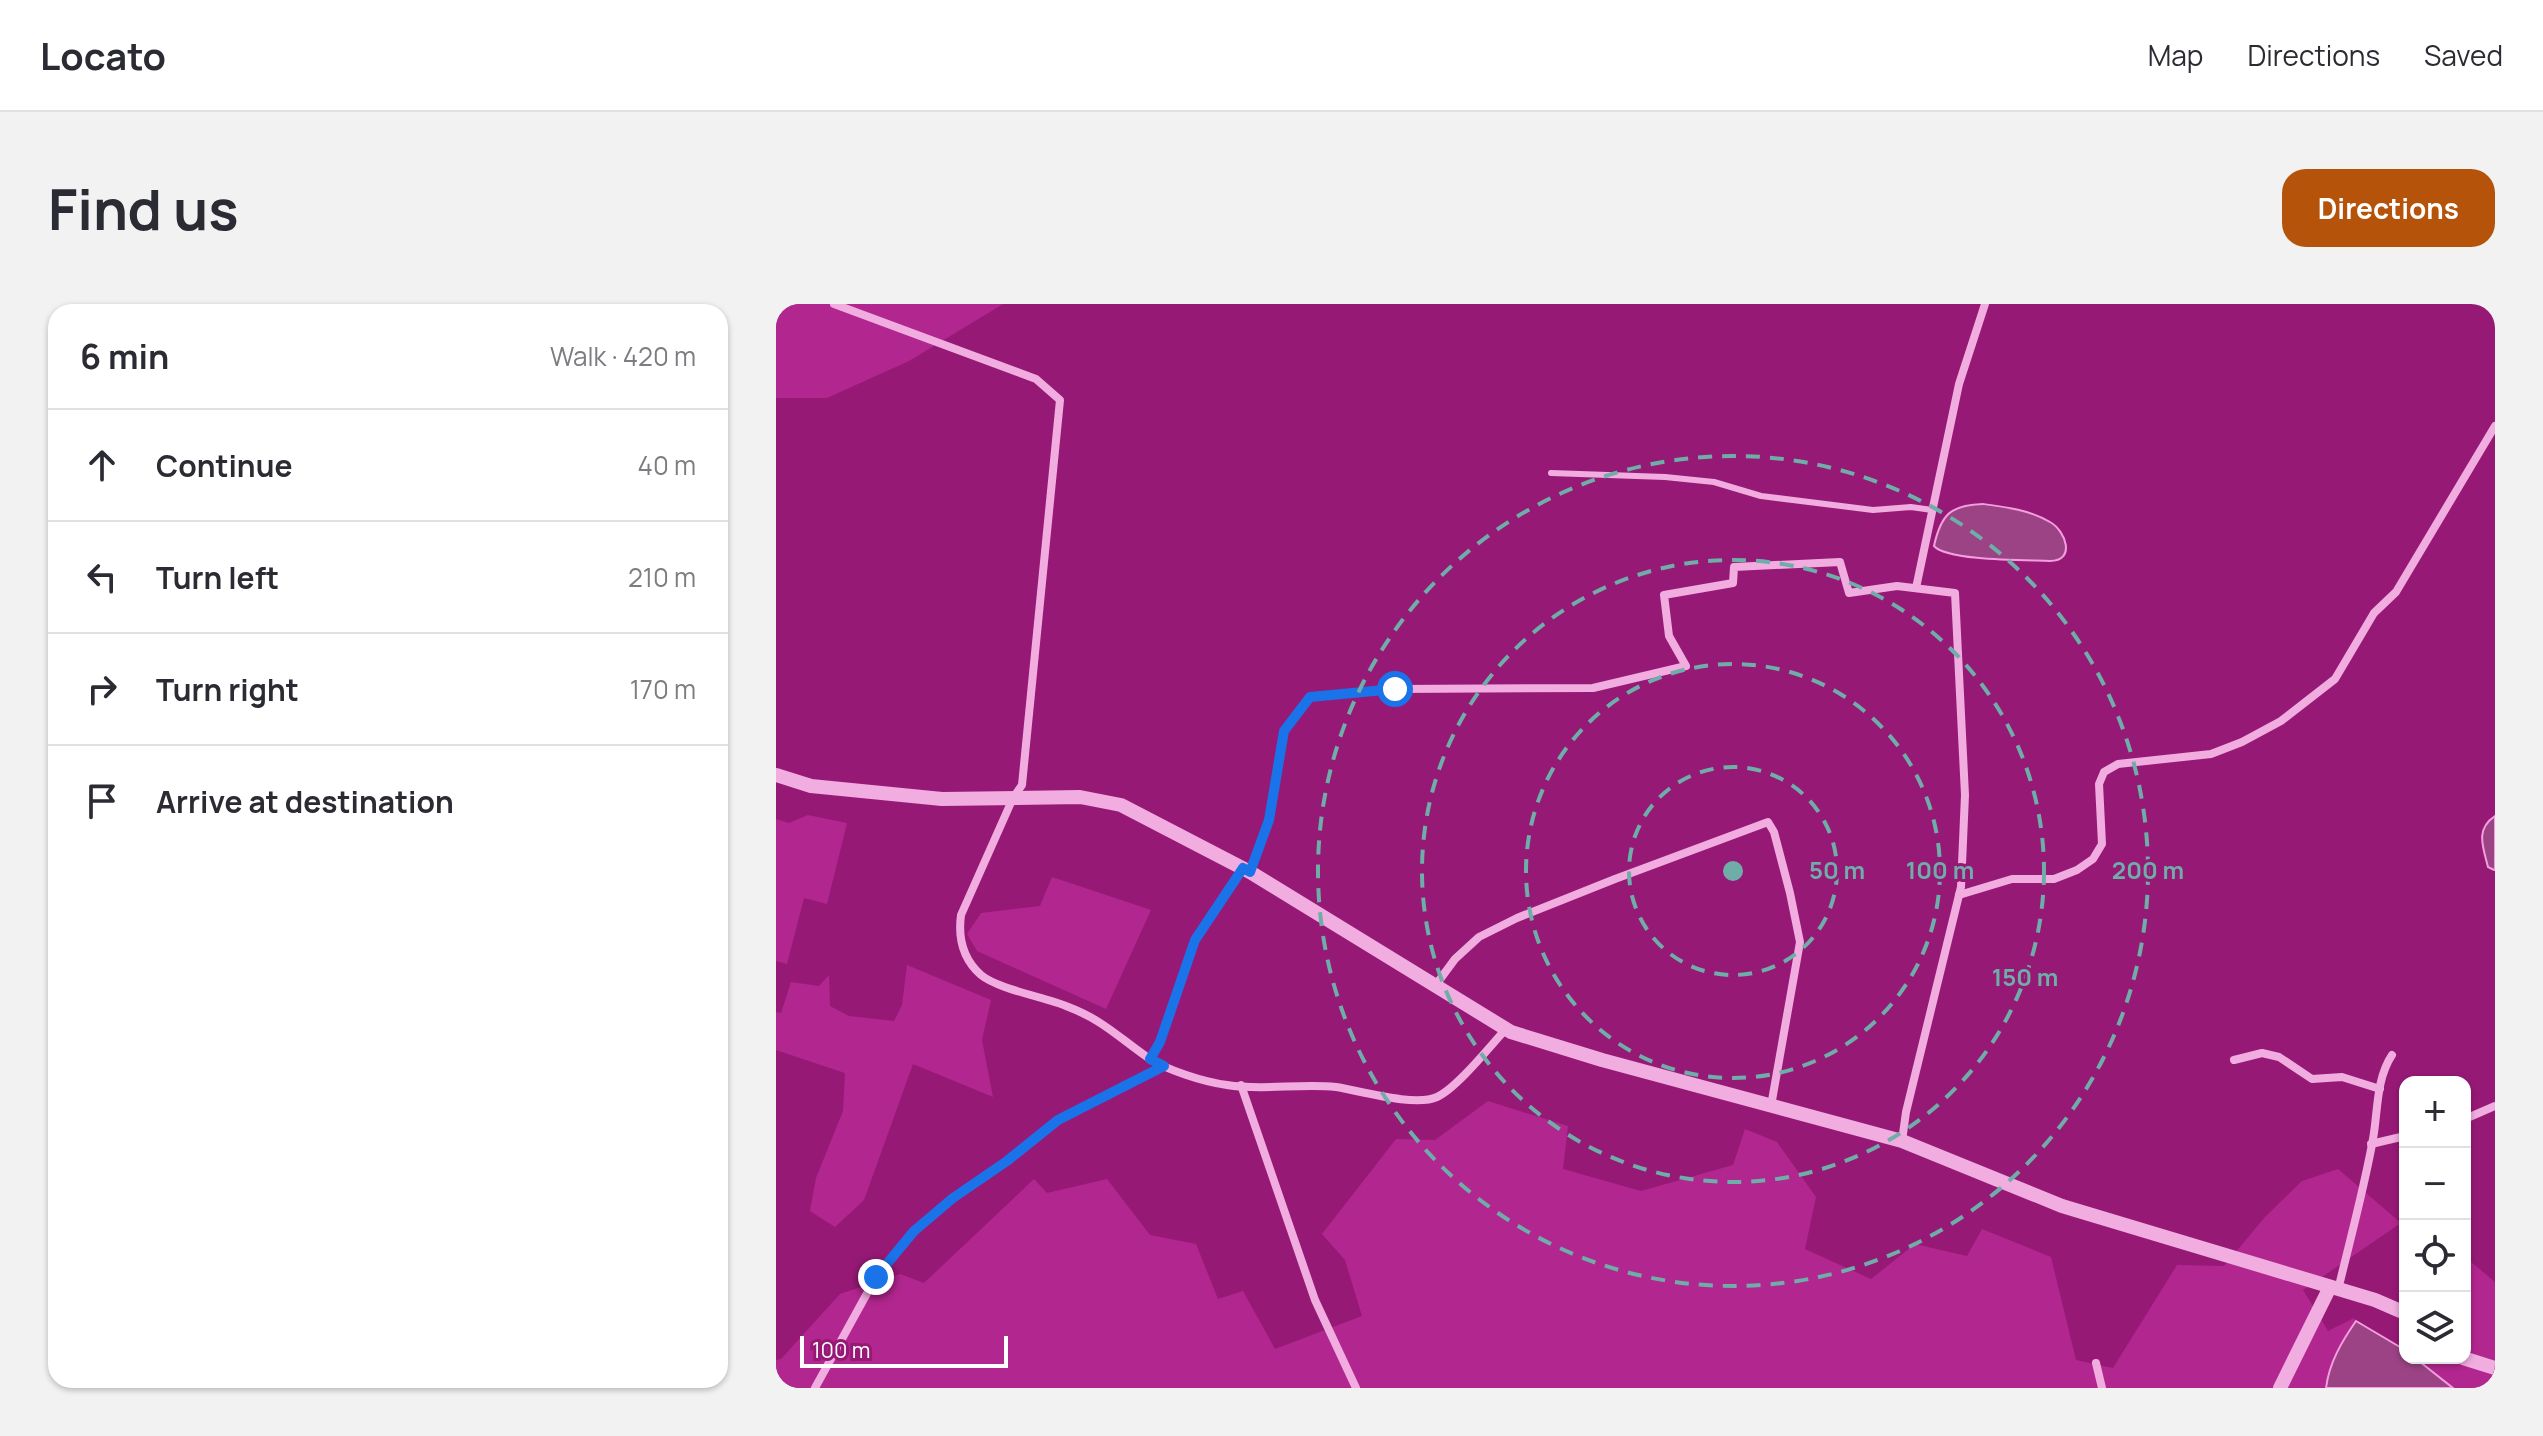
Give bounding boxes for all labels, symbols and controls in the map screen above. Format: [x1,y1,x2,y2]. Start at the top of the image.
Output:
text: Locato [40,29,166,81]
text: Map [2148,36,2203,74]
text: Directions [2247,36,2380,74]
text: Saved [2424,36,2503,74]
button: Directions [2282,169,2495,247]
text: Find us [48,170,239,247]
text: 6 min [80,333,169,379]
text: Walk · 420 m [550,338,696,374]
icon: ahead [80,443,124,487]
text: Continue [156,445,292,486]
text: 40 m [638,447,696,483]
icon: left [80,555,124,599]
text: Turn left [156,557,279,598]
text: 210 m [628,559,696,595]
icon: right [80,667,124,711]
text: Turn right [156,669,299,710]
text: 170 m [630,671,696,707]
route start [1377,671,1413,707]
icon: arrive [80,779,124,823]
text: Arrive at destination [156,781,454,822]
text: 50 m [1809,853,1865,886]
text: 100 m [1906,853,1974,886]
text: 200 m [2112,853,2184,886]
centre of rings [1719,857,1747,885]
text: 150 m [1992,960,2058,993]
map controls [2399,1076,2471,1364]
button: + [2399,1076,2471,1148]
button: − [2399,1148,2471,1220]
button: locate [2399,1220,2471,1292]
route end [858,1259,894,1295]
button: layers [2399,1292,2471,1364]
scale bar [800,1332,1008,1368]
text: 100 m [812,1335,870,1365]

